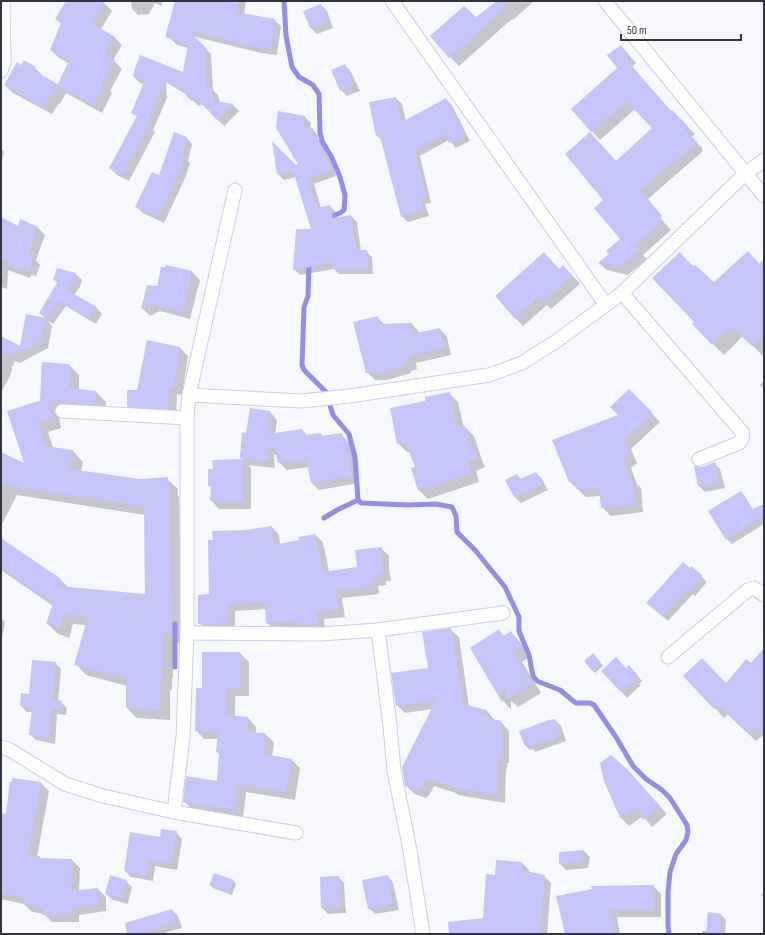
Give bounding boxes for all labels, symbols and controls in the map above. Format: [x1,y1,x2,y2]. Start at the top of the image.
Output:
scale bar [621,16,741,42]
text: 50 m [627,23,647,38]

